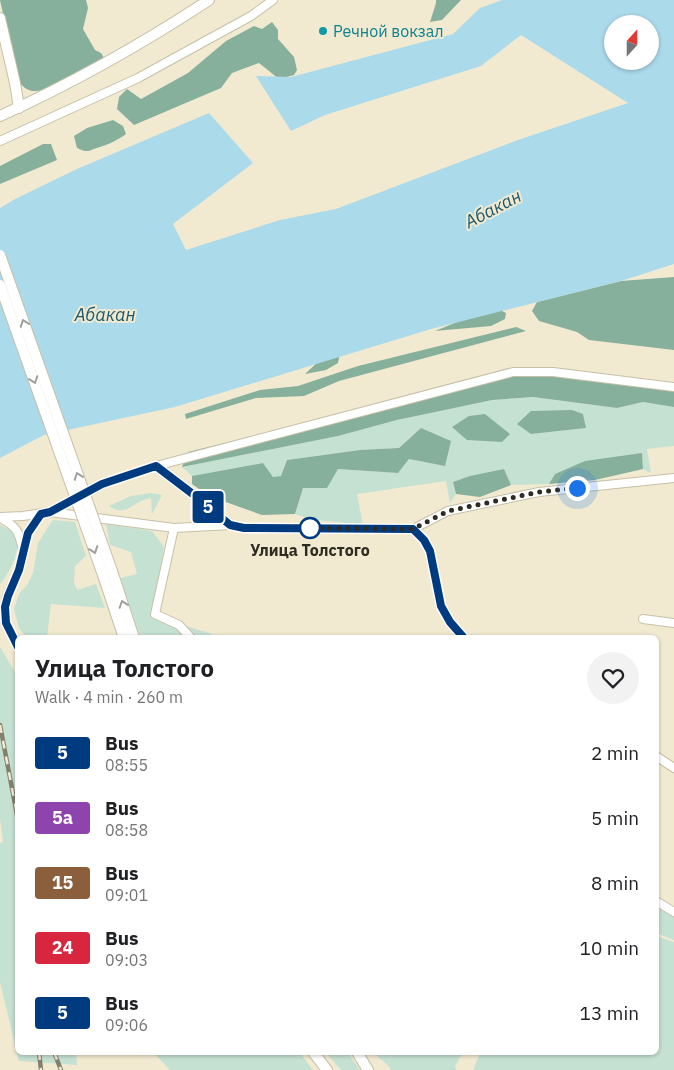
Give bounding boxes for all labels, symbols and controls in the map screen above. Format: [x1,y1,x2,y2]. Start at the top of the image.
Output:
north arrow [604,15,659,70]
map controls [604,15,659,70]
place label: Речной вокзал [333,21,444,41]
marker: Речной вокзал [317,25,329,37]
water label: Абакан [459,184,525,234]
water label: Абакан [73,303,136,326]
one-way arrow [20,319,30,327]
one-way arrow [28,375,38,384]
one-way arrow [74,472,84,480]
your location [565,476,590,501]
line badge: 5 [192,491,224,523]
text: 5 [203,495,213,518]
marker: Улица Толстого [299,517,321,539]
place label: Улица Толстого [250,540,370,560]
one-way arrow [88,545,98,553]
one-way arrow [119,601,129,609]
text: Улица Толстого [35,652,214,684]
button: heart [587,652,639,704]
text: Walk · 4 min · 260 m [35,687,183,707]
text: Bus [105,731,139,755]
text: 5 [57,741,68,764]
text: 2 min [591,741,639,765]
text: 08:55 [105,755,148,775]
text: Bus [105,796,139,820]
text: 5а [52,806,73,829]
text: 5 min [591,806,639,830]
text: 08:58 [105,820,148,840]
text: Bus [105,861,139,885]
text: 15 [52,871,73,894]
text: 8 min [591,871,639,895]
text: 09:01 [105,885,148,905]
text: Bus [105,926,139,950]
text: 24 [52,936,73,959]
text: 10 min [580,936,639,960]
text: 09:03 [105,950,148,970]
text: Bus [105,991,139,1015]
text: 5 [57,1001,68,1024]
text: 13 min [580,1001,639,1025]
text: 09:06 [105,1015,148,1035]

